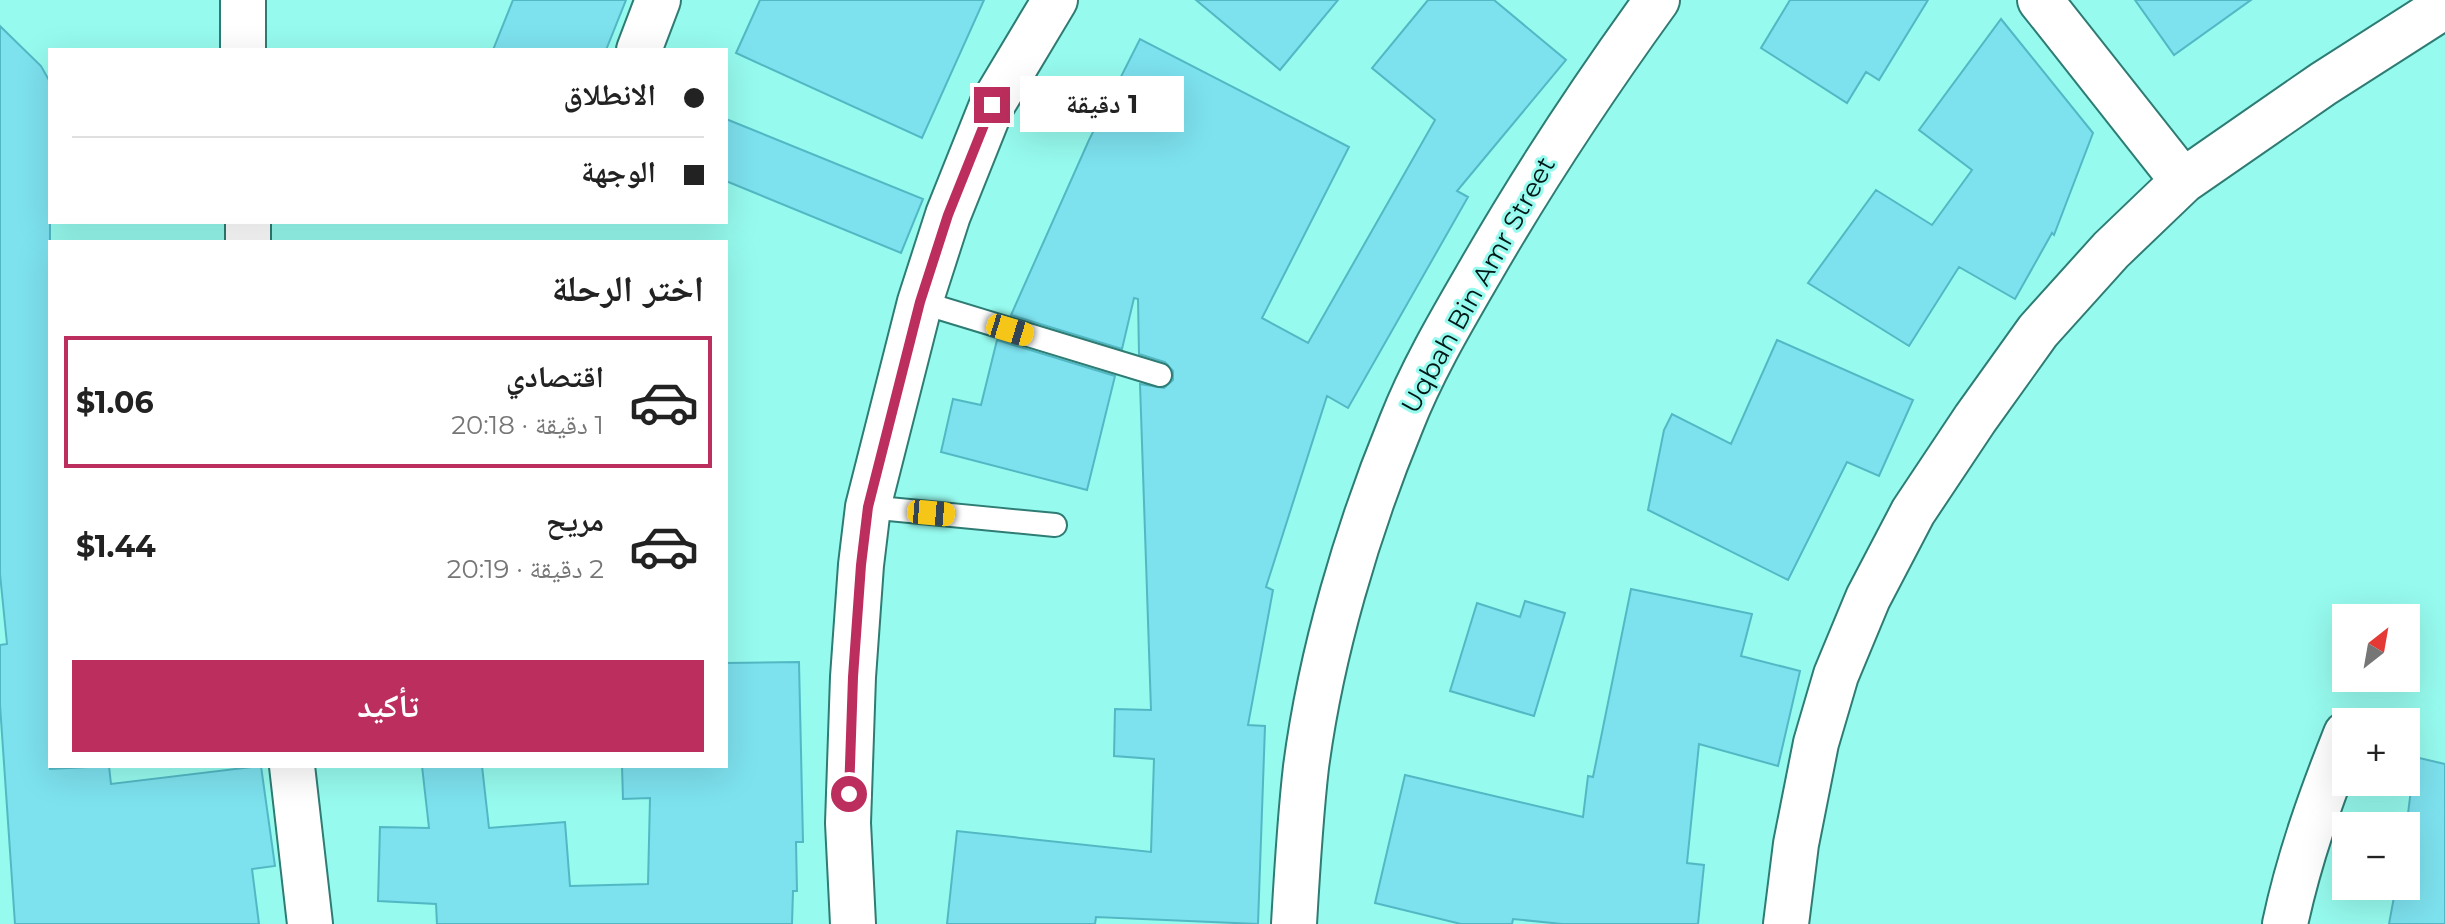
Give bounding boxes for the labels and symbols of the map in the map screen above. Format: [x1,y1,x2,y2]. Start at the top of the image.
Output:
callout: 1 دقيقة [1020,77,1184,133]
route end [974,87,1010,123]
street label: Uqbah Bin Amr Street [1394,151,1562,419]
car [984,312,1036,348]
car [906,499,956,527]
north arrow [2332,604,2420,692]
route start [831,776,867,812]

